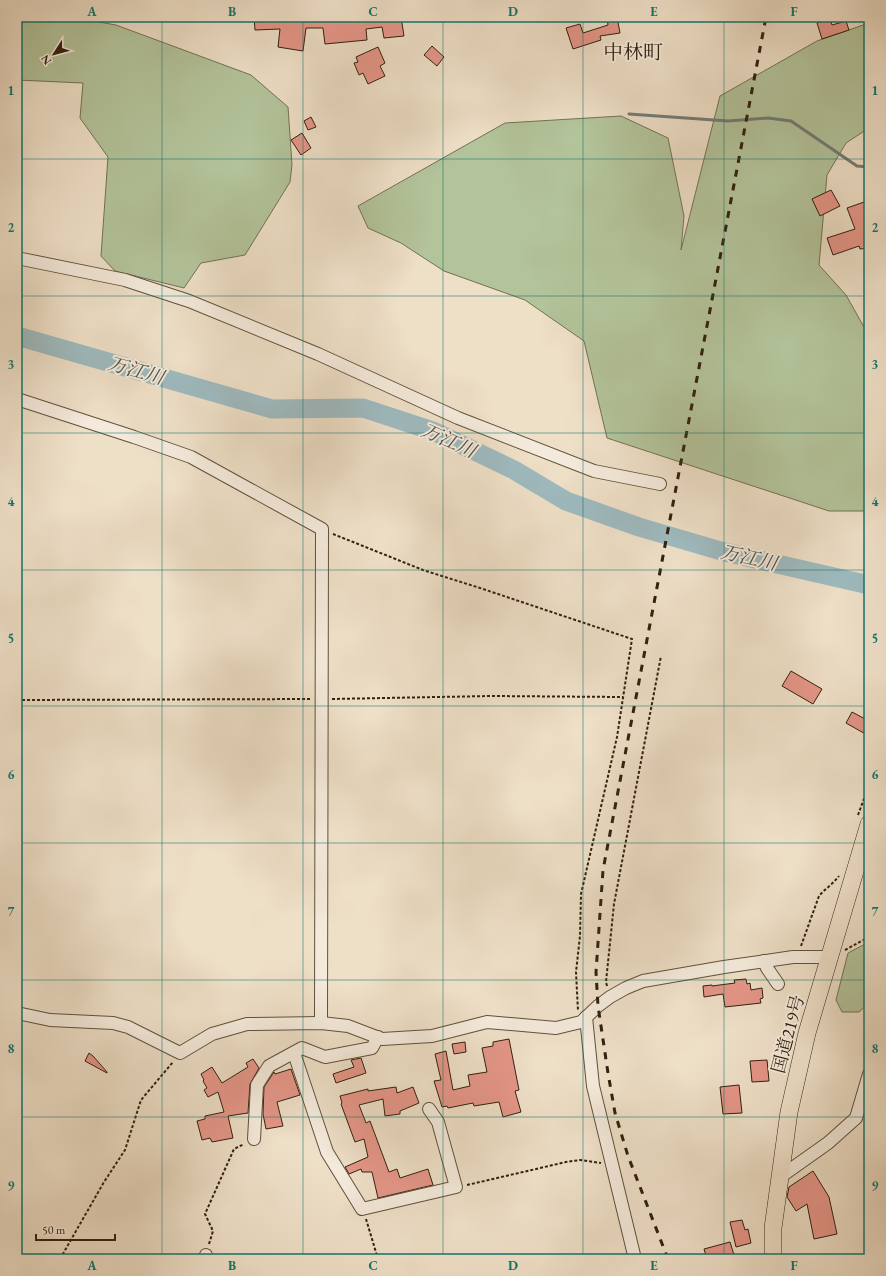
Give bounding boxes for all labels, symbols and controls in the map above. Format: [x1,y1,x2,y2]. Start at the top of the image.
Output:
text: A [86,3,97,20]
text: B [228,3,236,20]
text: C [368,3,378,20]
text: D [508,3,518,20]
text: E [650,3,658,20]
text: F [790,3,798,20]
north arrow [34,34,74,74]
district label: 中林町 [603,39,663,65]
text: N [38,52,54,68]
text: 1 [8,82,15,99]
text: 1 [872,82,879,99]
text: 2 [8,219,15,236]
text: 2 [872,219,879,236]
water label: 万江川 [105,351,169,391]
text: 3 [8,356,15,373]
text: 3 [872,356,879,373]
water label: 万江川 [418,417,482,464]
text: 4 [8,493,15,510]
text: 4 [872,493,879,510]
water label: 万江川 [718,539,781,577]
text: 5 [8,630,14,647]
text: 5 [872,630,878,647]
text: 6 [8,766,15,783]
text: 6 [872,766,879,783]
text: 7 [8,903,15,920]
text: 7 [872,903,879,920]
street label: 国道219号 [766,992,809,1075]
text: 8 [8,1040,15,1057]
text: 8 [872,1040,879,1057]
text: 9 [8,1177,15,1194]
text: 9 [872,1177,879,1194]
scale bar [36,1216,115,1242]
text: 50 m [42,1222,66,1238]
text: A [86,1257,97,1274]
text: B [228,1257,236,1274]
text: C [368,1257,378,1274]
text: D [508,1257,518,1274]
text: E [650,1257,658,1274]
text: F [790,1257,798,1274]

